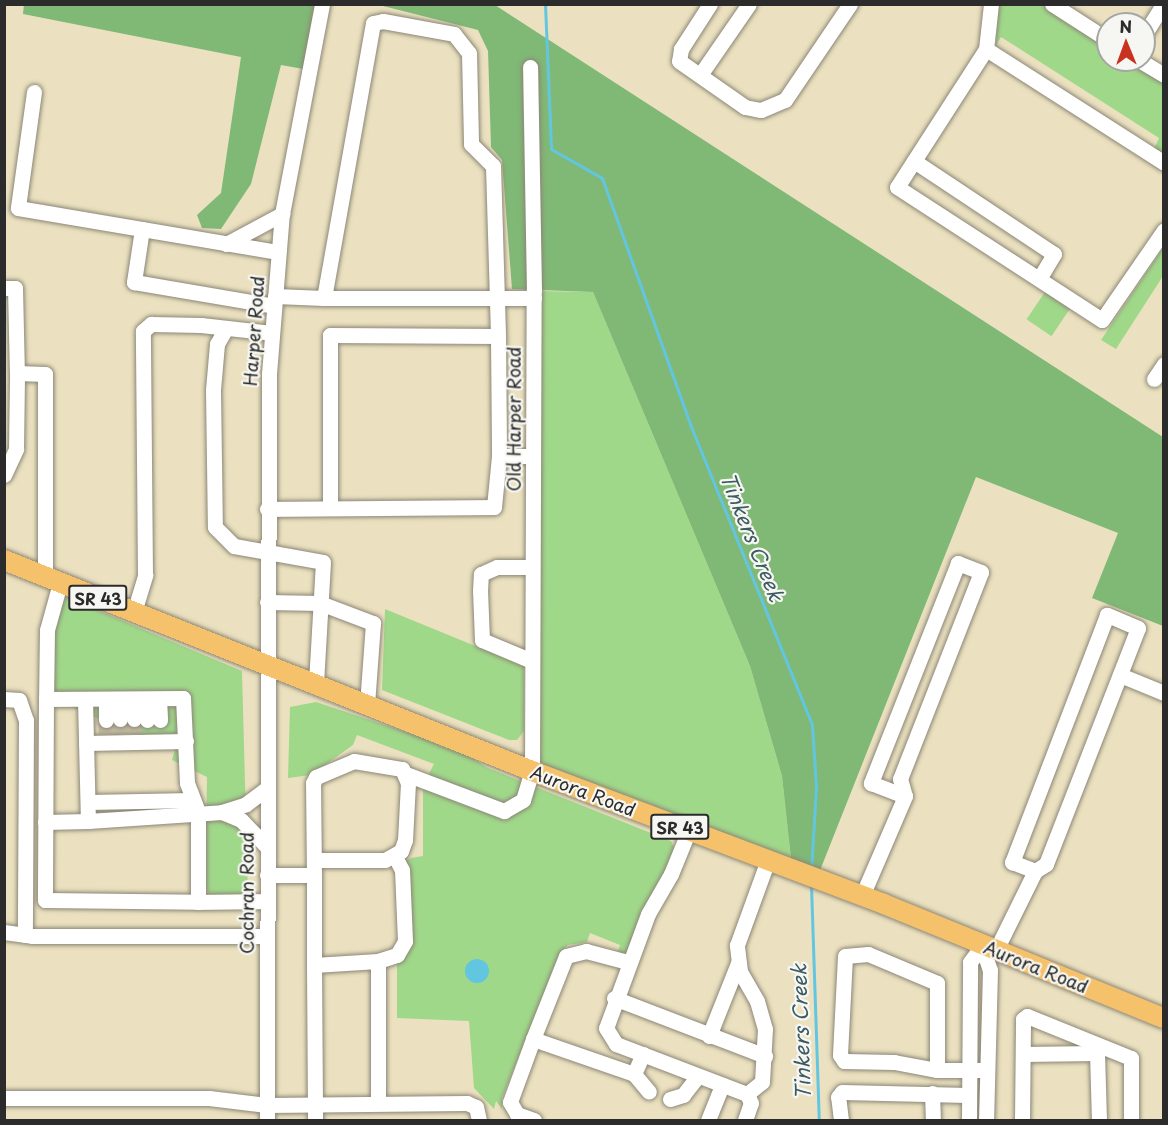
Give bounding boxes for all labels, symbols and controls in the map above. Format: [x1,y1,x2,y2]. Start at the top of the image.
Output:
north arrow [1096,12,1156,72]
text: N [1119,14,1132,38]
street label: Harper Road [239,275,269,387]
street label: Old Harper Road [503,345,525,493]
water label: Tinkers Creek [715,469,789,605]
road number: SR 43 [66,585,130,611]
street label: Aurora Road [528,761,638,821]
road number: SR 43 [648,814,712,840]
street label: Cochran Road [236,832,258,954]
street label: Aurora Road [981,937,1091,997]
water label: Tinkers Creek [787,963,815,1101]

